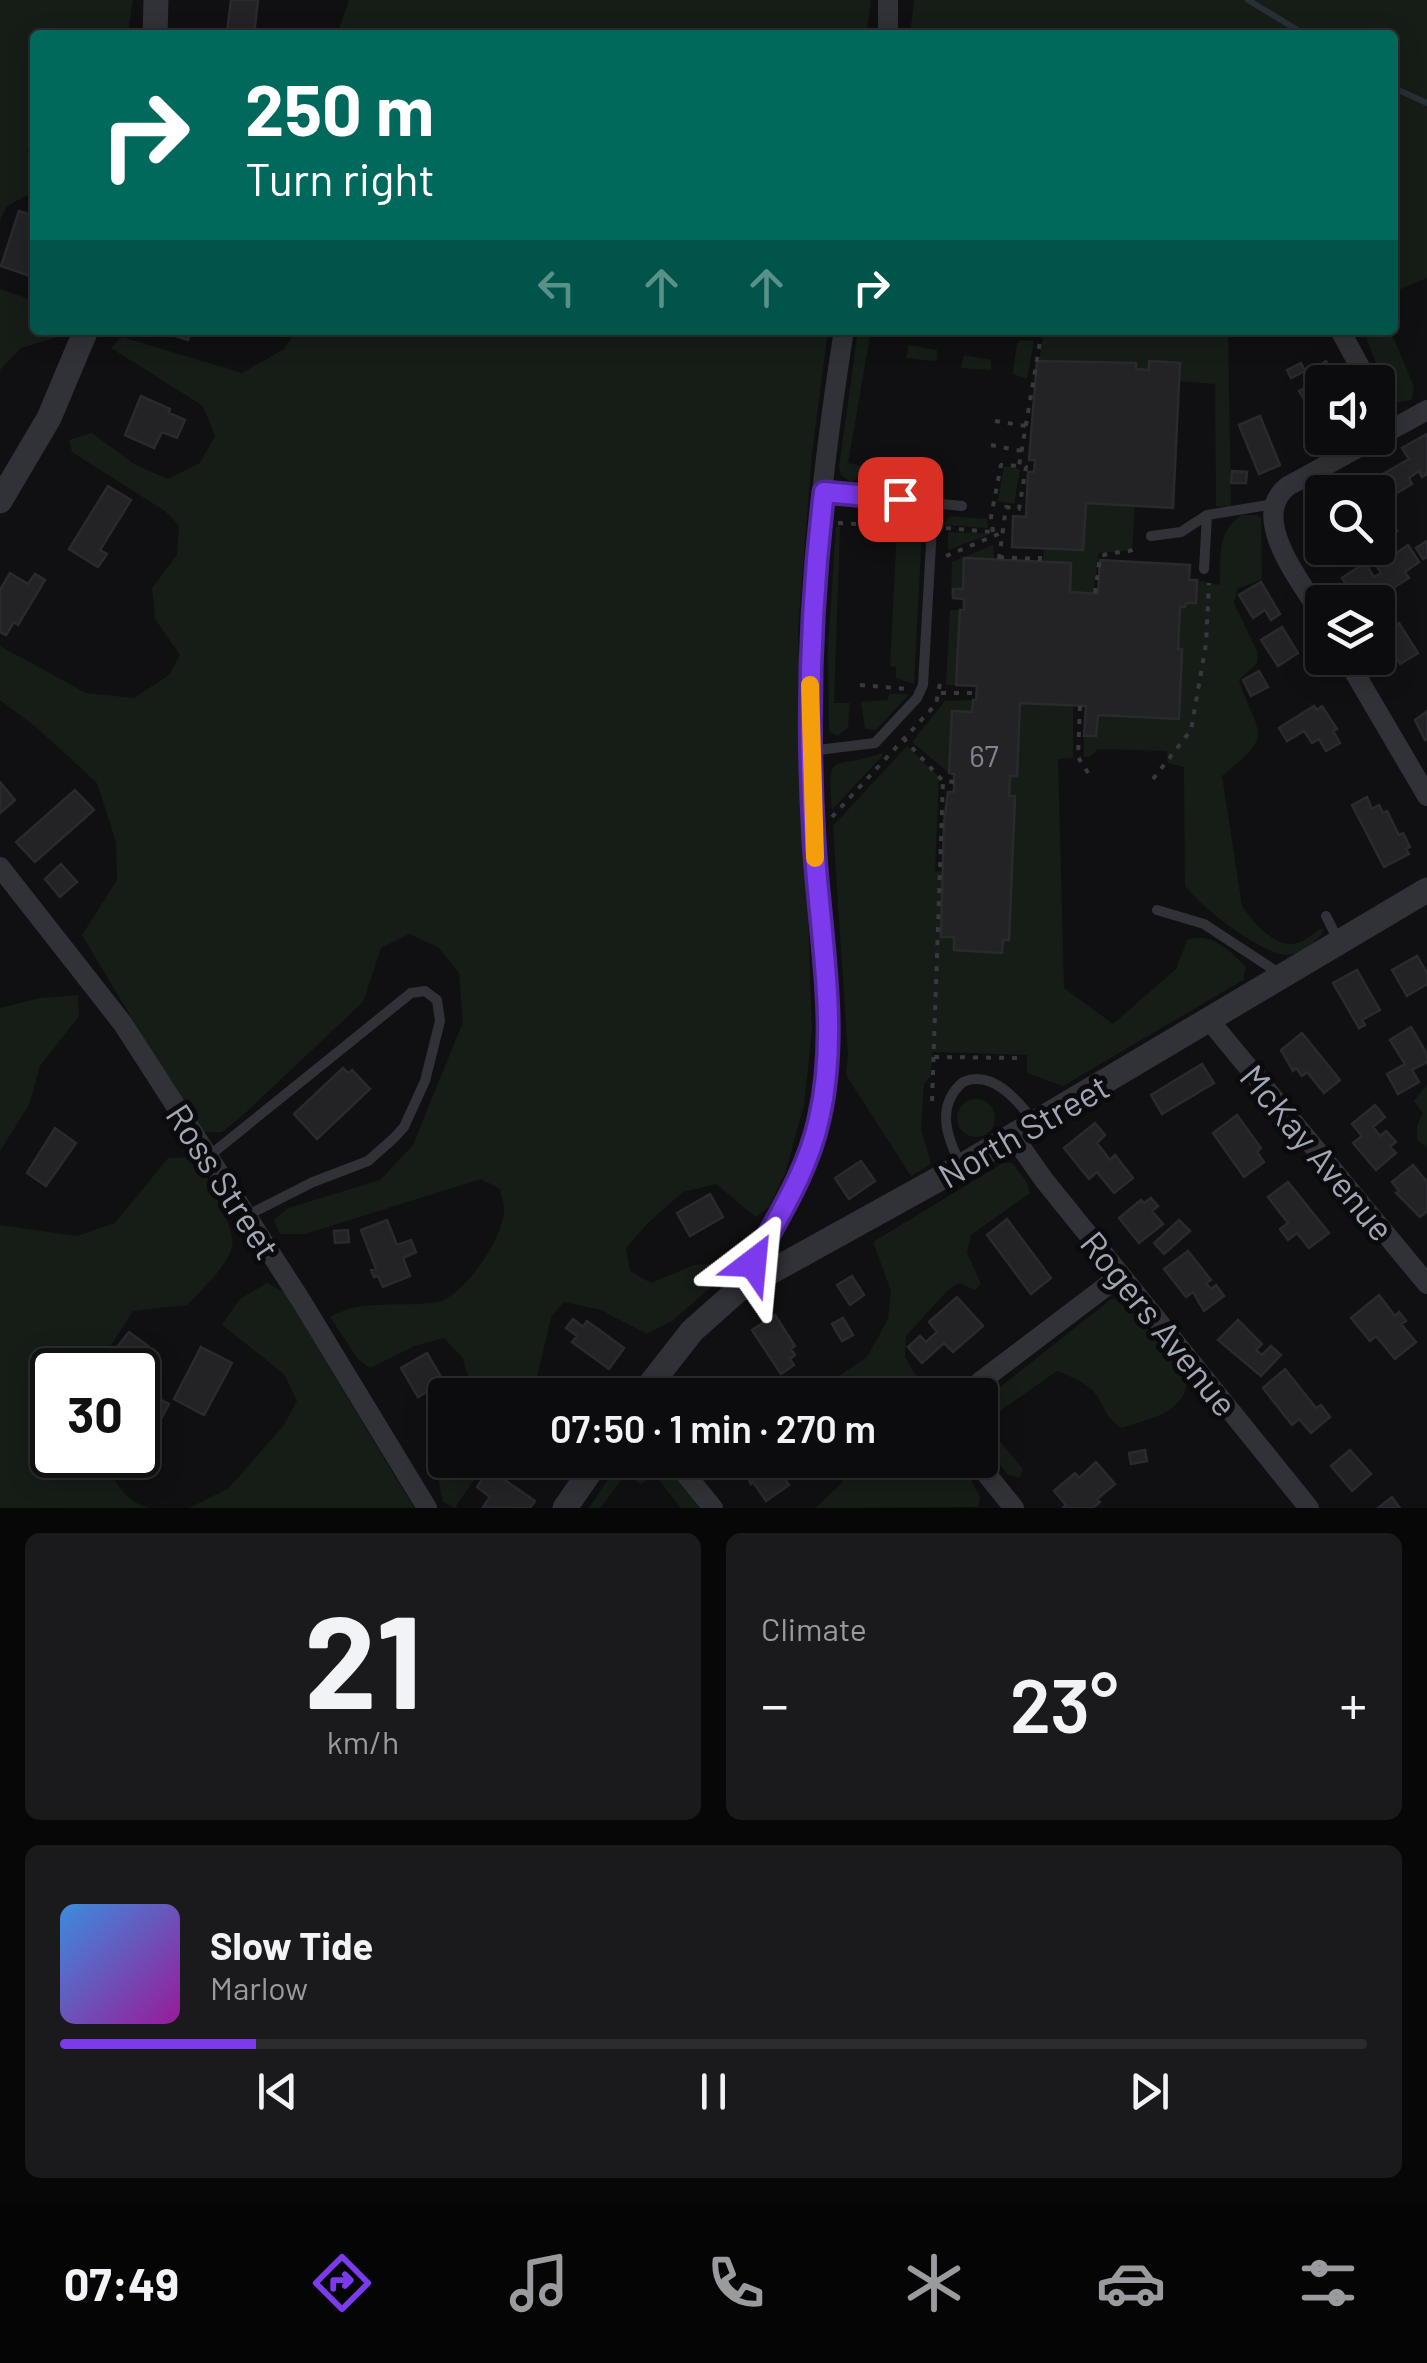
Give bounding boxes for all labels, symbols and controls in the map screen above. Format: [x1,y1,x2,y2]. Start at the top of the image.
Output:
text: 250 m [245,66,434,150]
icon: right [80,70,210,200]
text: Turn right [245,151,435,205]
icon: left [529,260,584,315]
icon: ahead [634,260,689,315]
icon: ahead [739,260,794,315]
icon: right [844,260,899,315]
map controls [1305,365,1395,675]
button: sound [1305,365,1395,455]
pin [858,457,943,542]
icon: arrive [873,472,928,527]
button: search [1305,475,1395,565]
button: layers [1305,585,1395,675]
house number: 67 [969,737,999,773]
street label: McKay Avenue [1232,1056,1404,1248]
street label: North Street [930,1064,1116,1196]
street label: Ross Street [158,1096,290,1266]
position arrow [701,1211,805,1315]
street label: Rogers Avenue [1073,1222,1247,1424]
speed limit sign: 30 [30,1348,160,1478]
text: 07:50 · 1 min · 270 m [550,1405,876,1451]
text: 21 [304,1579,422,1735]
text: Climate [761,1609,867,1647]
text: 23° [1010,1658,1118,1748]
text: − [761,1670,789,1736]
text: + [1339,1670,1367,1736]
text: km/h [327,1722,399,1760]
text: Slow Tide [210,1922,373,1968]
text: Marlow [210,1968,308,2006]
icon: previous [250,2064,305,2119]
icon: pause [686,2064,741,2119]
icon: next [1122,2064,1177,2119]
icon: directions [307,2248,377,2318]
icon: music [504,2248,574,2318]
icon: phone [701,2248,771,2318]
icon: climate [899,2248,969,2318]
icon: car [1096,2248,1166,2318]
icon: filters [1293,2248,1363,2318]
text: 07:49 [64,2256,179,2310]

